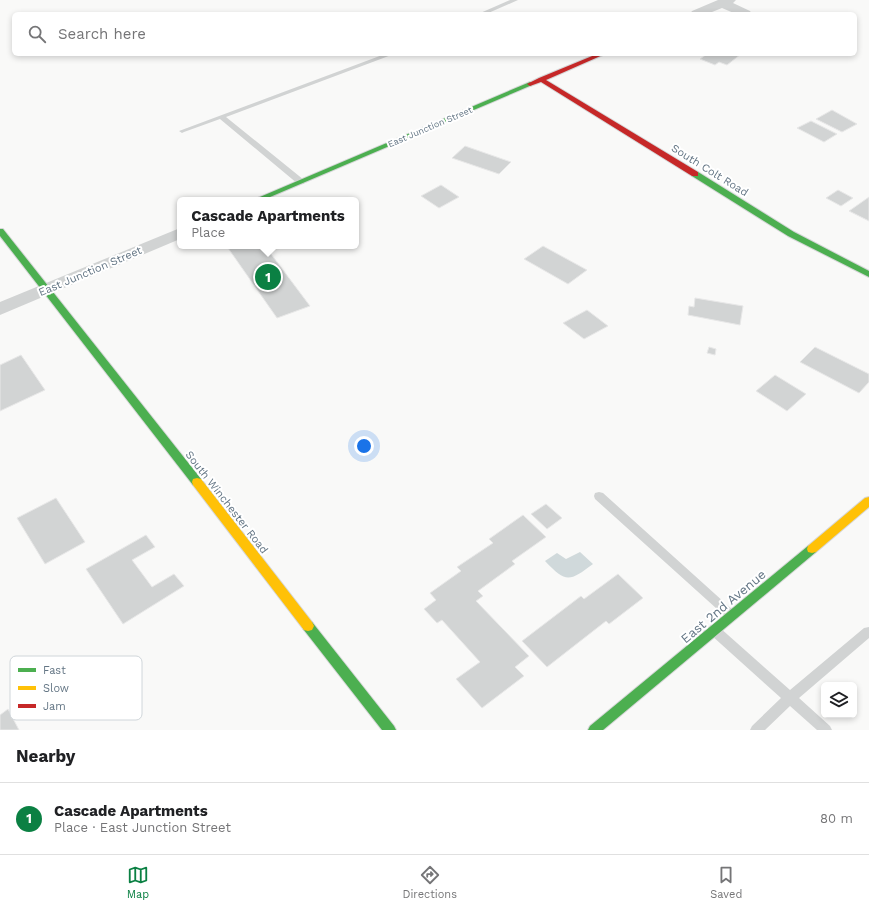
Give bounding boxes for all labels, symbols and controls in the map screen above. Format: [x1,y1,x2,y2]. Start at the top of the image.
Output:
search box [12,12,857,56]
icon: search [26,23,48,45]
text: Search here [58,25,146,43]
street label: East Junction Street [386,105,474,149]
street label: South Colt Road [669,142,751,199]
popup [177,197,359,249]
text: Cascade Apartments [191,207,345,225]
text: Place [191,225,225,240]
street label: East Junction Street [37,244,144,299]
pin: 1 [255,262,281,292]
your location [354,436,374,456]
street label: South Winchester Road [183,448,271,556]
street label: East 2nd Avenue [678,567,769,646]
legend [10,656,142,720]
text: Fast [43,664,66,677]
text: Slow [43,682,69,695]
map controls [821,682,857,718]
button: layers [821,682,857,718]
text: Jam [43,700,66,713]
text: Nearby [16,746,75,766]
text: Cascade Apartments [54,802,208,820]
text: 1 [26,811,32,826]
text: 80 m [820,811,853,826]
text: Place · East Junction Street [54,820,231,835]
tab: Map [127,864,149,901]
tab: Directions [403,864,457,901]
tab: Saved [710,864,742,901]

